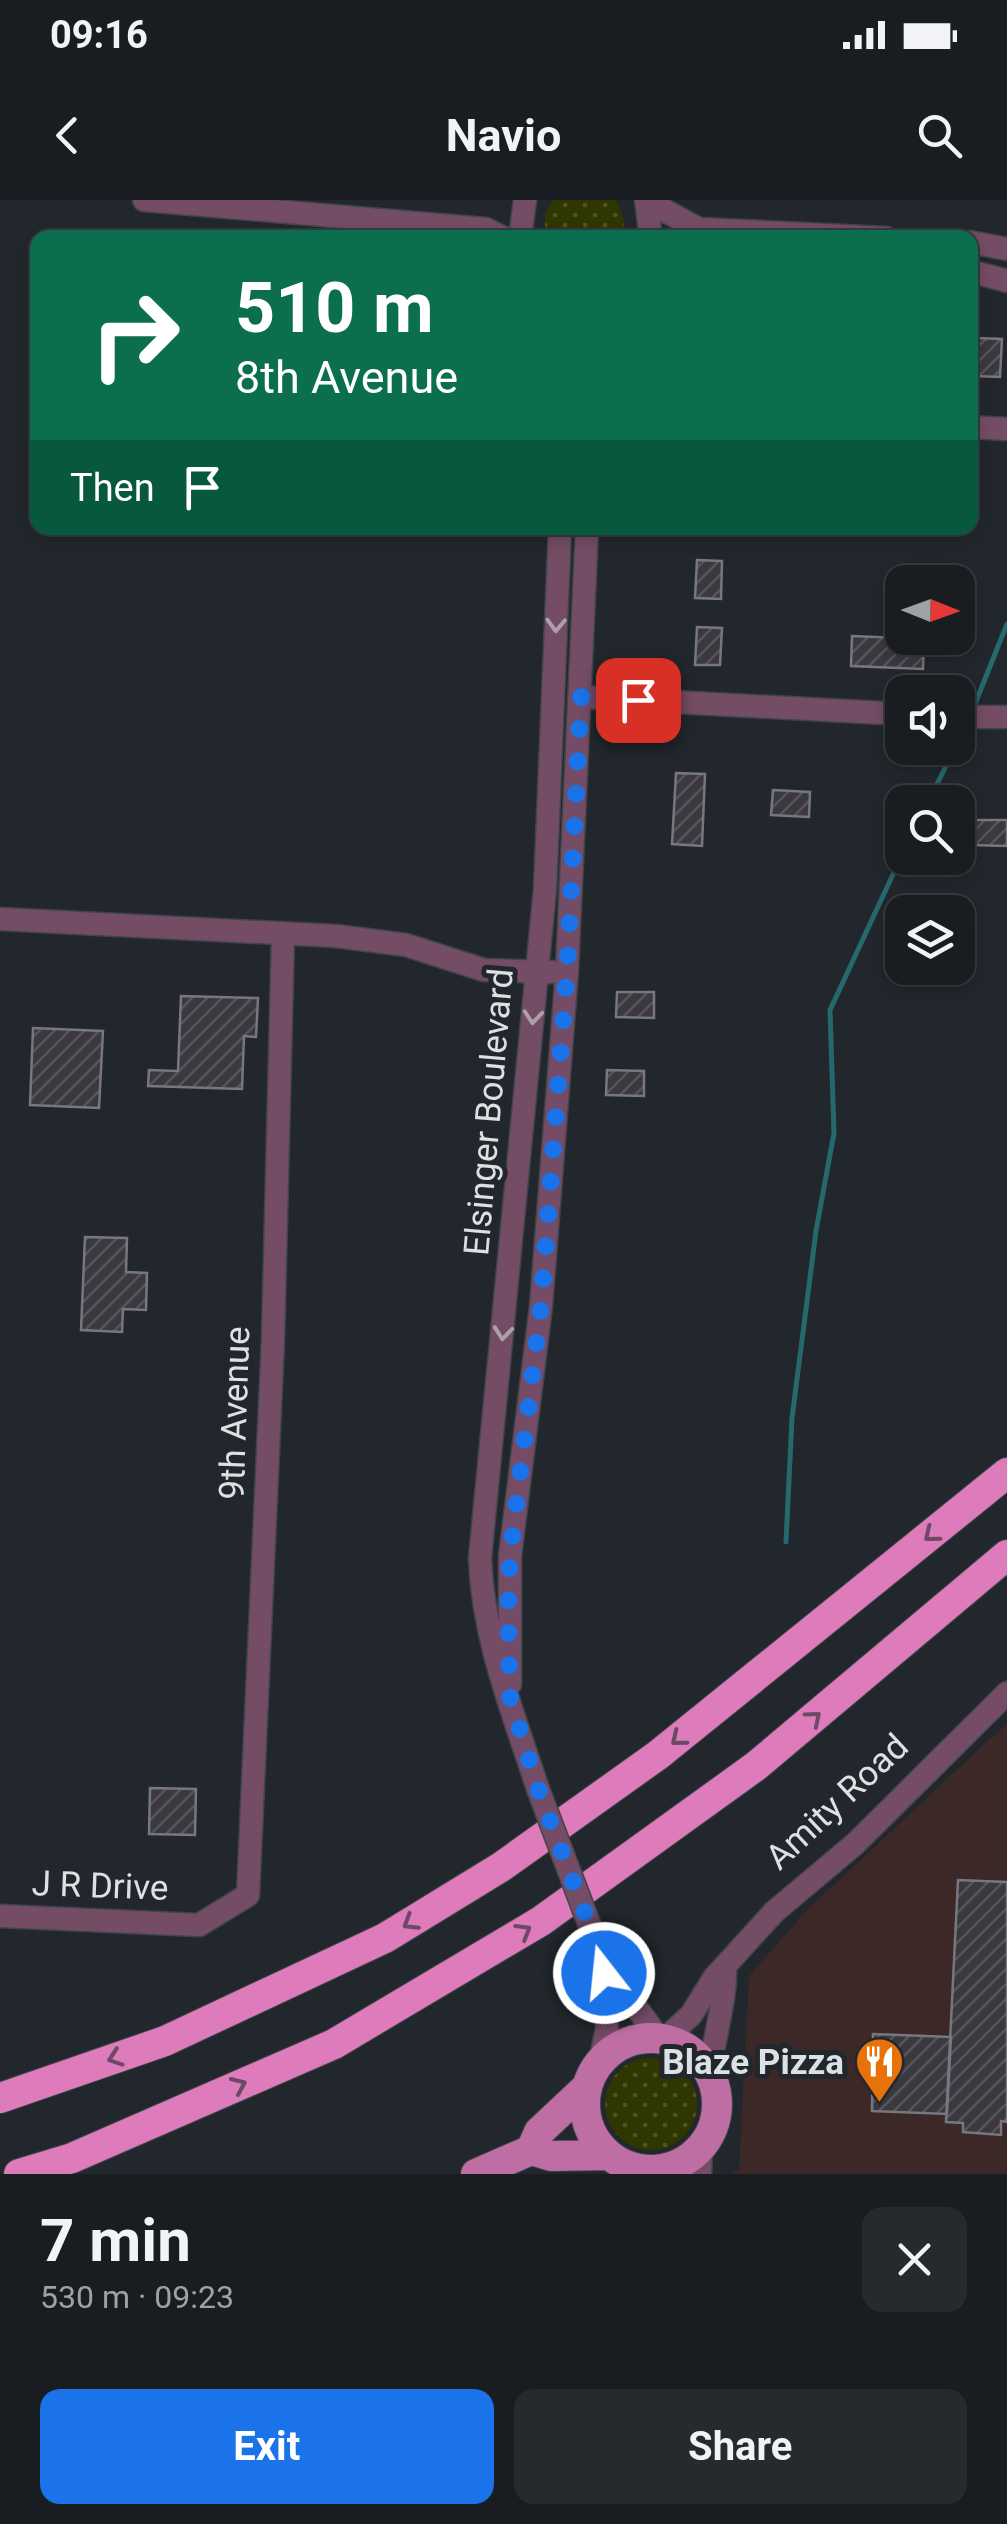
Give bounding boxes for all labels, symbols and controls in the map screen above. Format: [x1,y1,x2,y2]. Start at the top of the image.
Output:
text: 09:16 [50,13,148,57]
icon: back [40,108,95,163]
icon: search [912,108,967,163]
text: Navio [446,109,561,162]
text: 510 m [235,267,434,349]
icon: right [70,270,200,400]
text: 8th Avenue [235,351,458,404]
icon: arrive [175,460,230,515]
text: Then [70,466,155,510]
north arrow [885,565,975,655]
map controls [885,565,975,985]
one-way arrow [545,617,566,633]
pin [596,658,681,743]
icon: arrive [611,673,666,728]
button: sound [885,675,975,765]
button: search [885,785,975,875]
button: layers [885,895,975,985]
street label: Elsinger Boulevard [456,967,522,1257]
one-way arrow [522,1010,544,1026]
street label: 9th Avenue [211,1326,259,1500]
one-way arrow [493,1326,514,1342]
one-way arrow [925,1523,943,1541]
one-way arrow [802,1711,820,1729]
street label: Amity Road [758,1726,916,1878]
one-way arrow [672,1727,690,1745]
street label: J R Drive [31,1863,169,1909]
one-way arrow [403,1910,421,1929]
position arrow [552,1921,656,2025]
one-way arrow [513,1924,531,1943]
restaurant icon: Blaze Pizza [853,2036,905,2104]
place label: Blaze Pizza [662,2042,844,2083]
one-way arrow [108,2046,125,2067]
one-way arrow [229,2077,247,2097]
text: 7 min [40,2205,191,2276]
button: close [862,2207,967,2312]
text: 530 m · 09:23 [40,2278,234,2316]
button: Exit [40,2389,494,2504]
button: Share [514,2389,967,2504]

